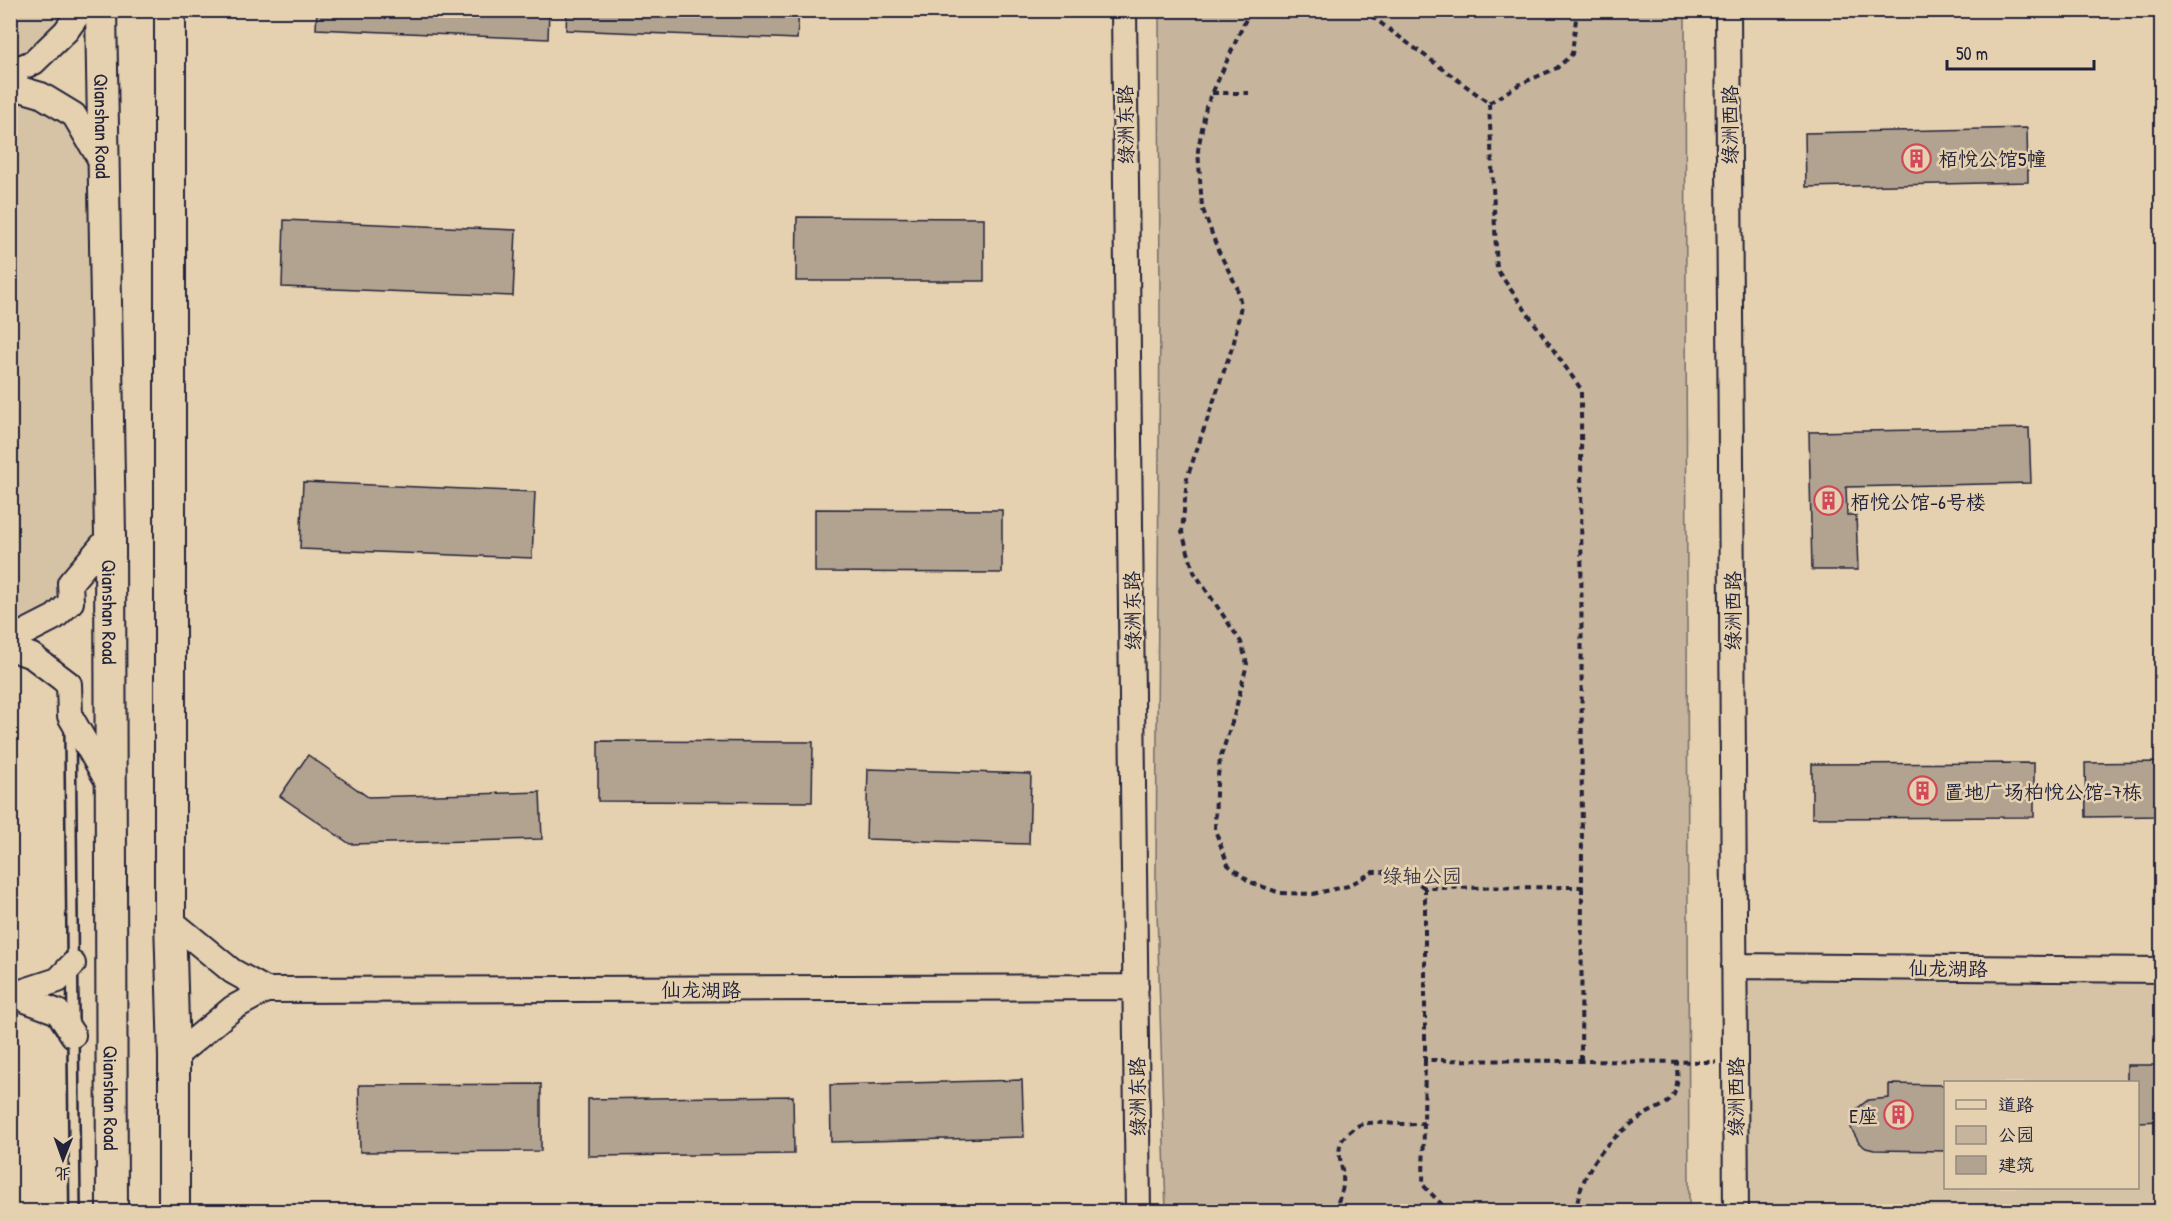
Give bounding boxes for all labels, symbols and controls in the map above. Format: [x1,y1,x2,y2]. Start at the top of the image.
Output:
scale bar [1947,33,2094,71]
text: 50 m [1956,41,1988,66]
street label: Qianshan Road [89,73,117,179]
street label: 绿洲东路 [1111,84,1139,165]
street label: 绿洲西路 [1716,84,1743,165]
building icon: 栢悦公馆5幢 [1901,142,1933,174]
place label: 栢悦公馆5幢 [1938,145,2046,172]
building icon: 栢悦公馆-6号楼 [1813,485,1845,517]
place label: 栢悦公馆-6号楼 [1850,488,1986,515]
street label: Qianshan Road [97,559,124,665]
street label: 绿洲东路 [1118,570,1146,651]
street label: 绿洲西路 [1719,570,1746,651]
building icon: 置地广场柏悦公馆-7栋 [1907,775,1939,807]
place label: 置地广场柏悦公馆-7栋 [1944,778,2142,805]
park label: 绿轴公园 [1382,862,1462,889]
street label: 仙龙湖路 [1908,954,1989,982]
street label: 仙龙湖路 [661,976,742,1003]
street label: Qianshan Road [98,1045,125,1151]
street label: 绿洲东路 [1123,1056,1151,1137]
street label: 绿洲西路 [1722,1056,1749,1137]
legend [1944,1081,2139,1189]
text: 道路 [1998,1092,2034,1117]
building icon: E座 [1883,1099,1915,1131]
place label: E座 [1849,1102,1878,1129]
text: 公园 [1998,1122,2034,1147]
north arrow [33,1129,93,1189]
text: 建筑 [1998,1152,2034,1177]
text: 北 [55,1163,71,1185]

